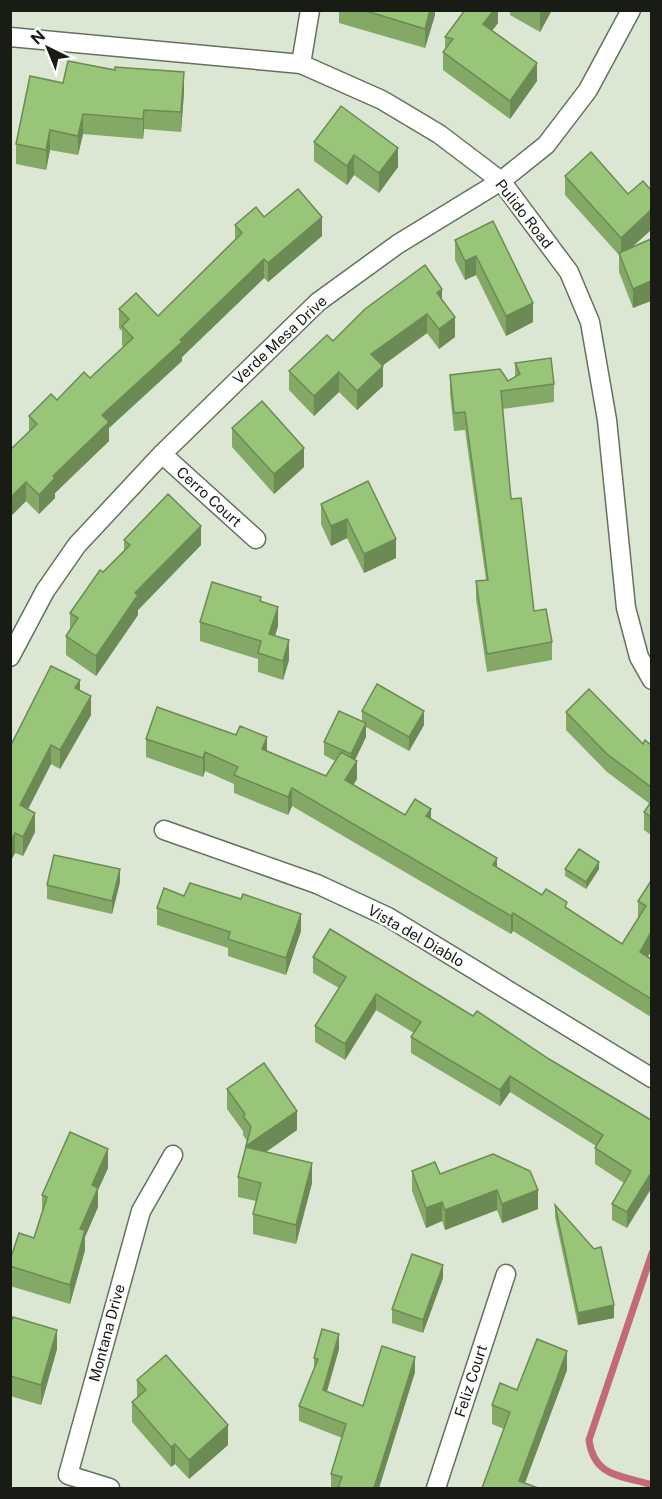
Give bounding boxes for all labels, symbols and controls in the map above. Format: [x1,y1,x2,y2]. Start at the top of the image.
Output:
north arrow [18,18,78,78]
text: N [27,26,49,49]
street label: Pulido Road [492,176,557,252]
street label: Verde Mesa Drive [229,292,330,387]
street label: Cerro Court [173,463,245,530]
street label: Vista del Diablo [365,901,467,970]
street label: Montana Drive [85,1282,128,1384]
street label: Feliz Court [451,1342,490,1419]

